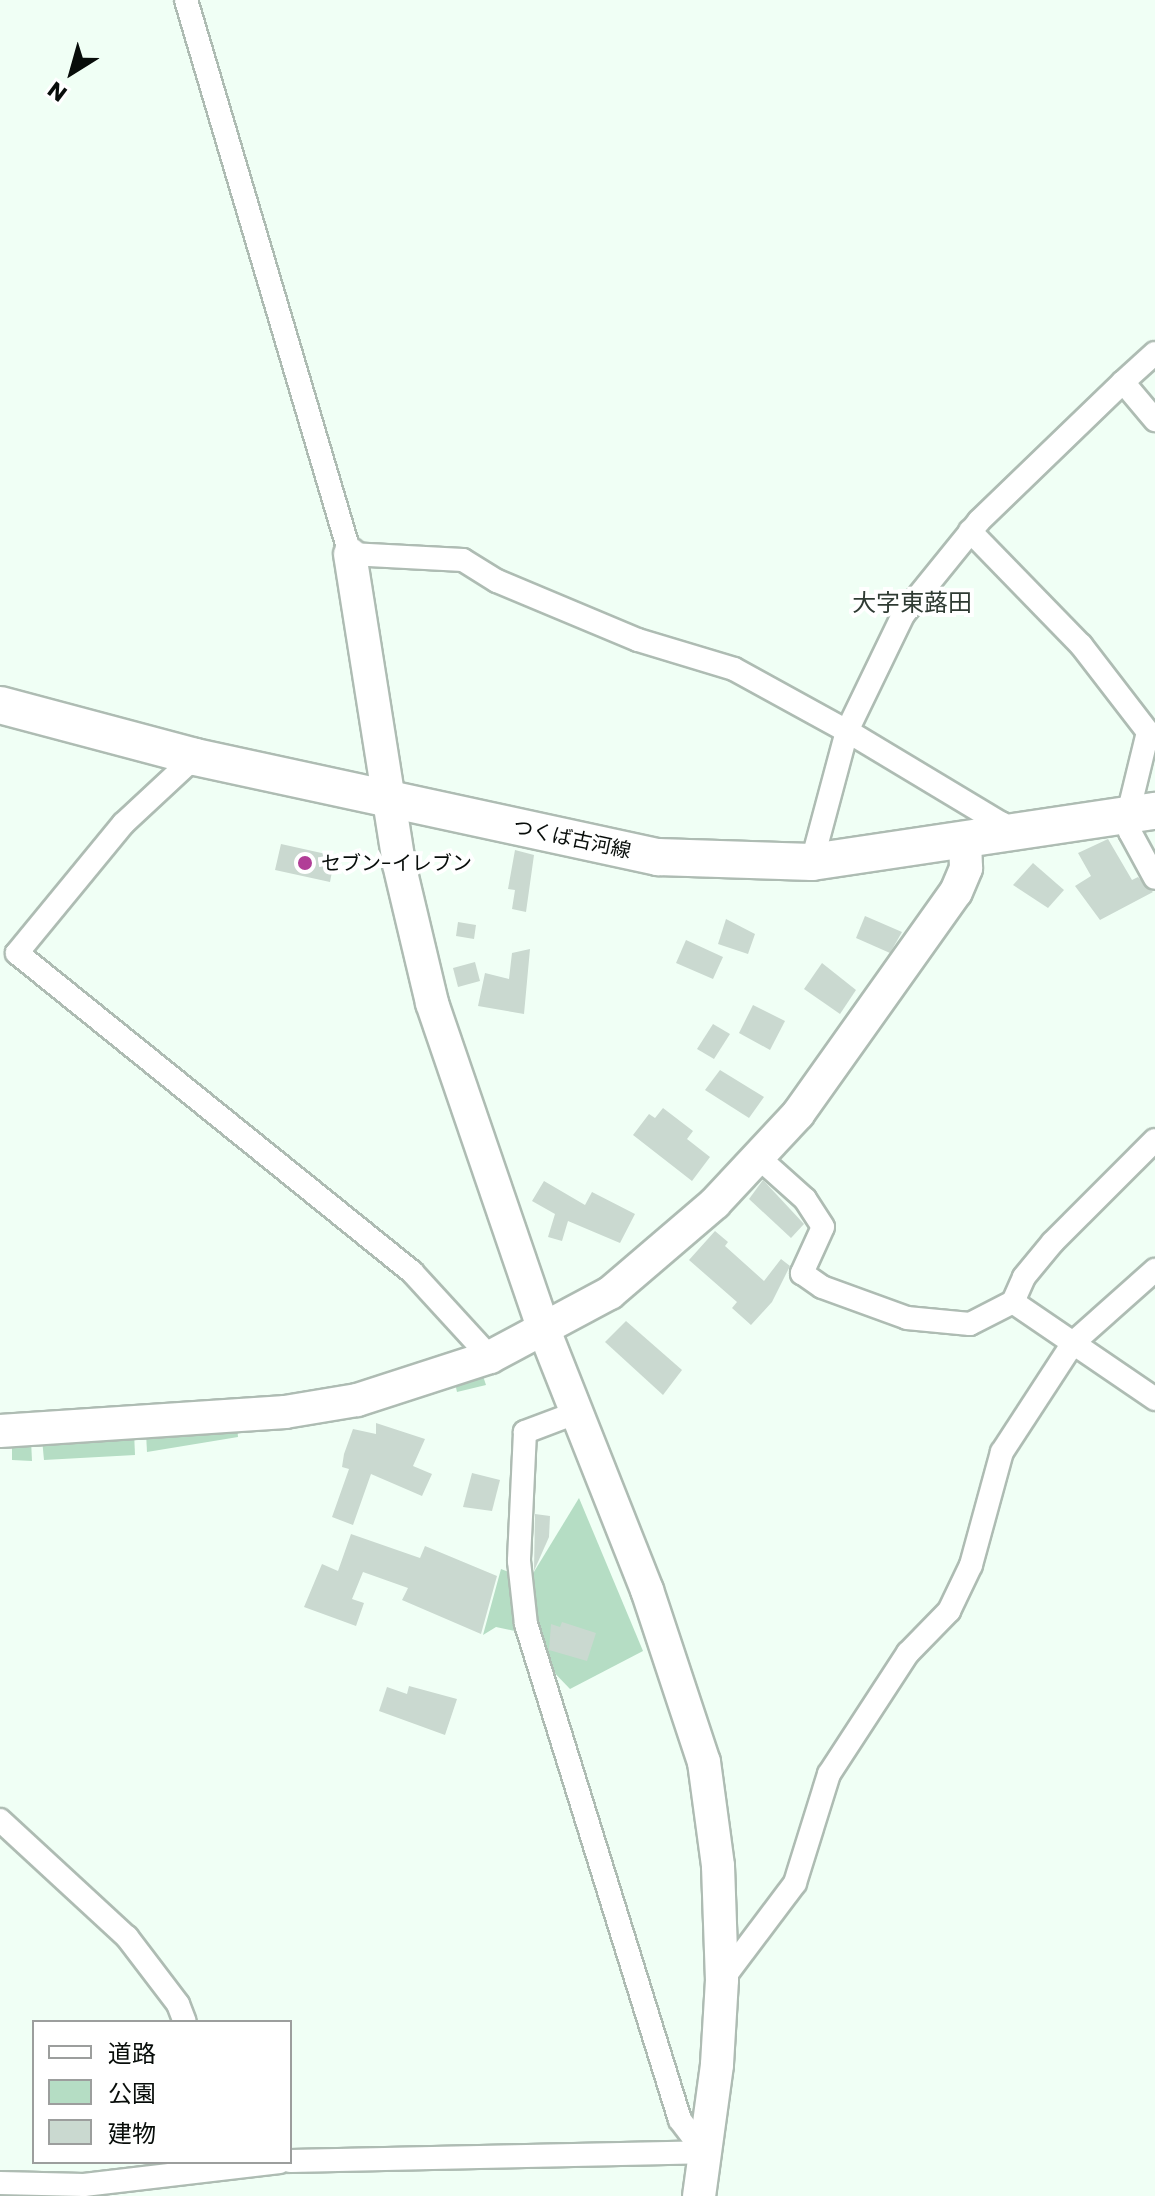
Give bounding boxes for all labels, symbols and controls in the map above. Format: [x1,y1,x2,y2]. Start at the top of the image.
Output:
north arrow [32,32,112,112]
text: N [41,74,73,109]
district label: 大字東蕗田 [852,589,972,617]
street label: つくば古河線 [511,815,633,863]
place label: セブン-イレブン [321,851,472,875]
marker: セブン-イレブン [296,854,314,872]
legend [32,2020,292,2164]
text: 道路 [108,2037,156,2070]
text: 公園 [108,2077,156,2110]
text: 建物 [108,2117,156,2150]

